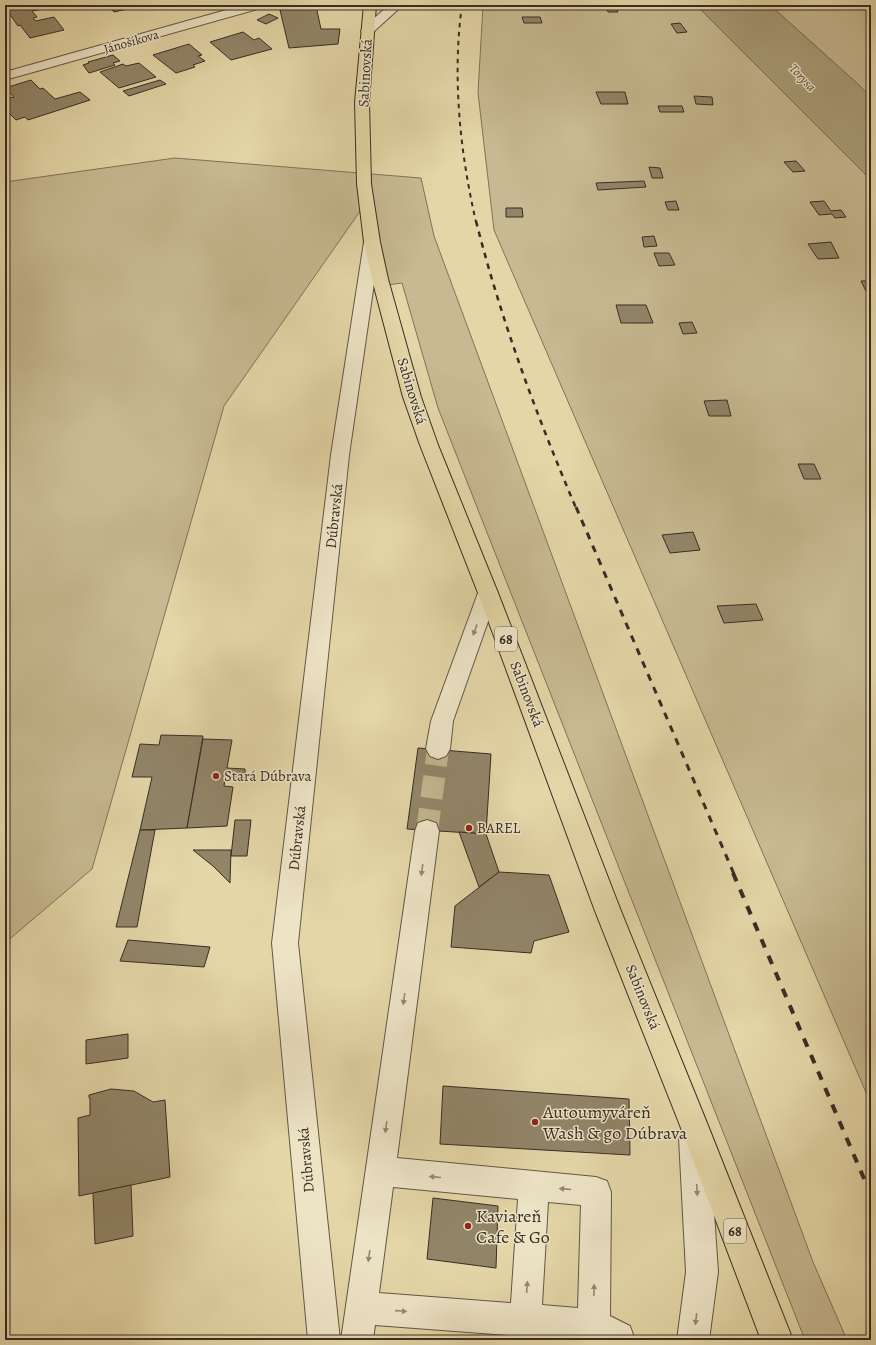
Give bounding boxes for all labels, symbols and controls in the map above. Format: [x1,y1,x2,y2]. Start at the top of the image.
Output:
street label: Jánošíkova [102,26,161,57]
street label: Sabinovská [353,38,377,108]
water label: Torysa [785,60,820,95]
street label: Sabinovská [392,355,432,427]
street label: Dúbravská [321,482,347,550]
one-way arrow [472,624,478,636]
road number: 68 [495,627,517,651]
street label: Sabinovská [505,658,549,730]
place label: Stará Dúbrava [224,766,311,786]
marker: Stará Dúbrava [211,771,221,781]
street label: Dúbravská [284,804,310,872]
place label: BAREL [477,818,521,838]
marker: BAREL [464,823,474,833]
one-way arrow [419,864,425,876]
street label: Sabinovská [621,961,665,1033]
one-way arrow [401,993,407,1005]
place label: Autoumyváreň Wash & go Dúbrava [542,1100,688,1145]
marker: Autoumyváreň Wash & go Dúbrava [530,1117,540,1127]
one-way arrow [383,1121,390,1133]
street label: Dúbravská [293,1127,319,1193]
one-way arrow [429,1173,441,1180]
one-way arrow [694,1184,701,1196]
one-way arrow [558,1185,571,1192]
place label: Kaviareň Cafe & Go [476,1204,550,1249]
road number: 68 [724,1219,746,1243]
marker: Kaviareň Cafe & Go [463,1221,473,1231]
one-way arrow [366,1250,372,1262]
one-way arrow [524,1281,531,1293]
one-way arrow [591,1283,597,1296]
one-way arrow [395,1307,407,1314]
one-way arrow [693,1313,699,1325]

